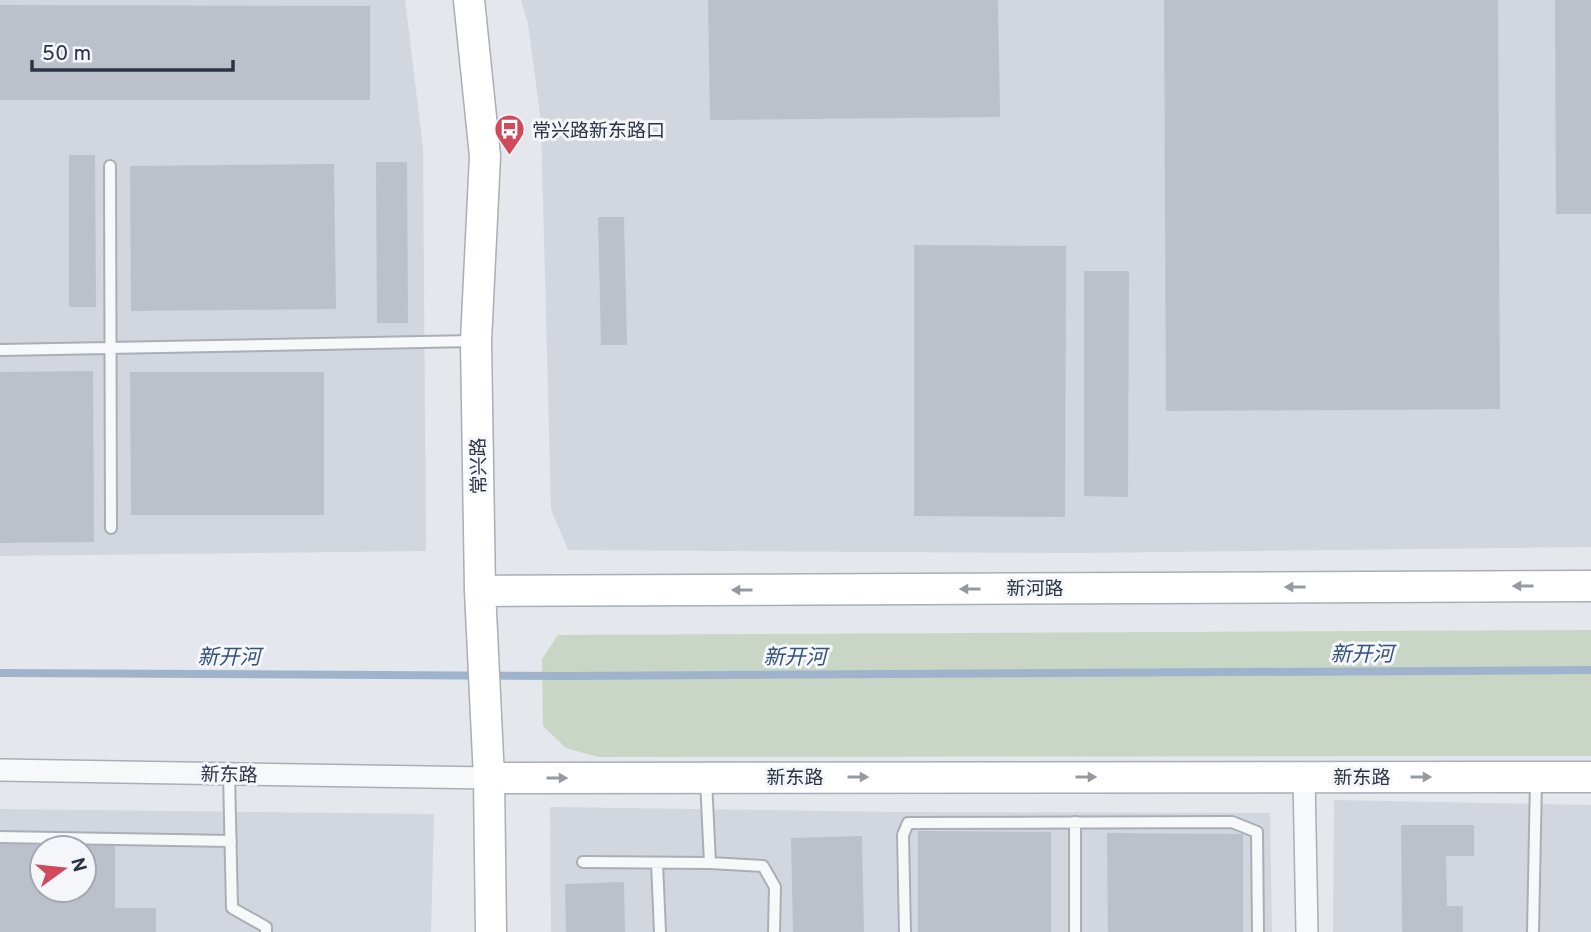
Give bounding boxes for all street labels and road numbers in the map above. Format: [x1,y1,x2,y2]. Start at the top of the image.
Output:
street label: 常兴路 [468,437,492,495]
street label: 新河路 [1006,578,1064,602]
street label: 新东路 [200,764,258,788]
street label: 新东路 [766,767,824,791]
street label: 新东路 [1333,767,1391,791]

